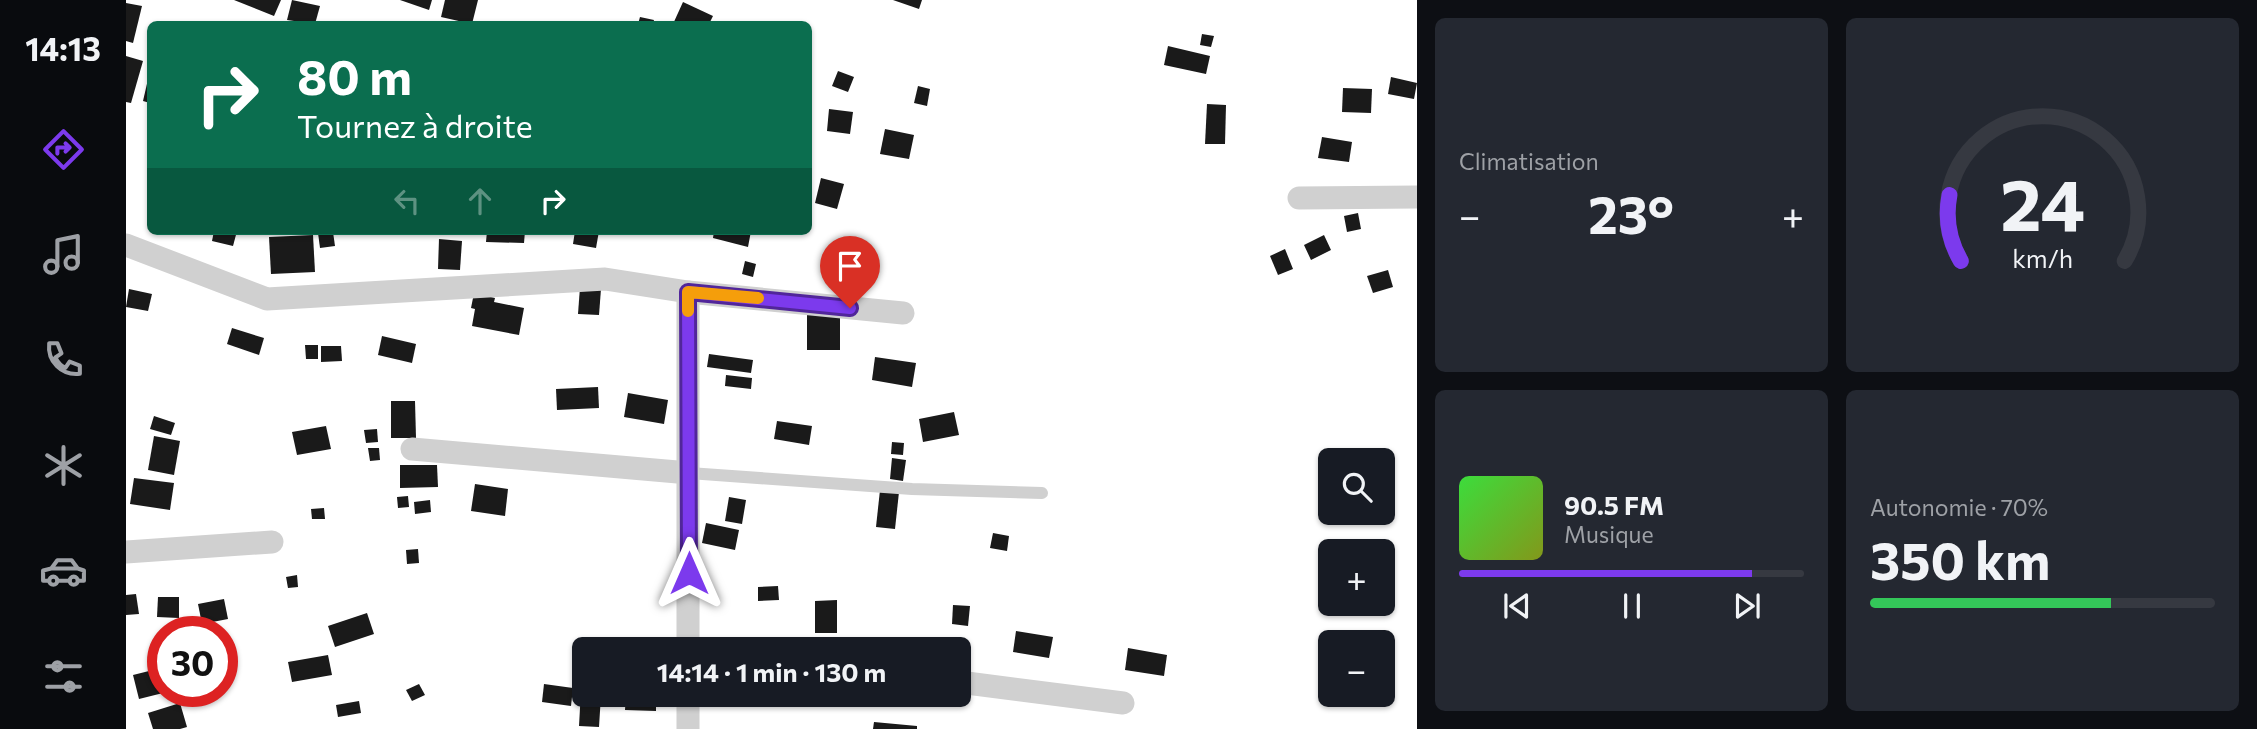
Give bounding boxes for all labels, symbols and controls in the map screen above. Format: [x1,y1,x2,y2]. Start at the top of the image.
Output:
text: 14:13 [25,28,101,68]
text: 80 m [297,45,412,105]
icon: right [182,49,273,140]
text: Tournez à droite [297,105,533,145]
icon: directions [39,125,88,174]
text: Climatisation [1459,147,1599,175]
text: 24 [2000,157,2085,246]
text: 23° [1588,181,1674,245]
icon: left [388,182,426,220]
icon: ahead [461,182,499,220]
icon: right [534,182,572,220]
text: − [1459,191,1481,238]
text: + [1782,191,1804,238]
icon: music [39,230,88,279]
pin [820,236,880,308]
text: km/h [2012,243,2073,273]
icon: arrive [831,247,869,285]
icon: phone [39,335,88,384]
icon: climate [39,441,88,490]
map controls [1318,448,1395,707]
button: search [1318,448,1395,525]
text: 90.5 FM [1564,489,1664,520]
text: Autonomie · 70% [1870,493,2048,521]
text: Musique [1564,520,1654,548]
text: 350 km [1870,527,2050,591]
position arrow [652,536,726,610]
button: + [1318,539,1395,616]
icon: car [39,546,88,595]
icon: previous [1498,587,1536,625]
icon: pause [1613,587,1651,625]
icon: next [1728,587,1766,625]
speed limit sign: 30 [147,616,238,707]
button: − [1318,630,1395,707]
icon: filters [39,652,88,701]
text: 14:14 · 1 min · 130 m [657,656,886,687]

